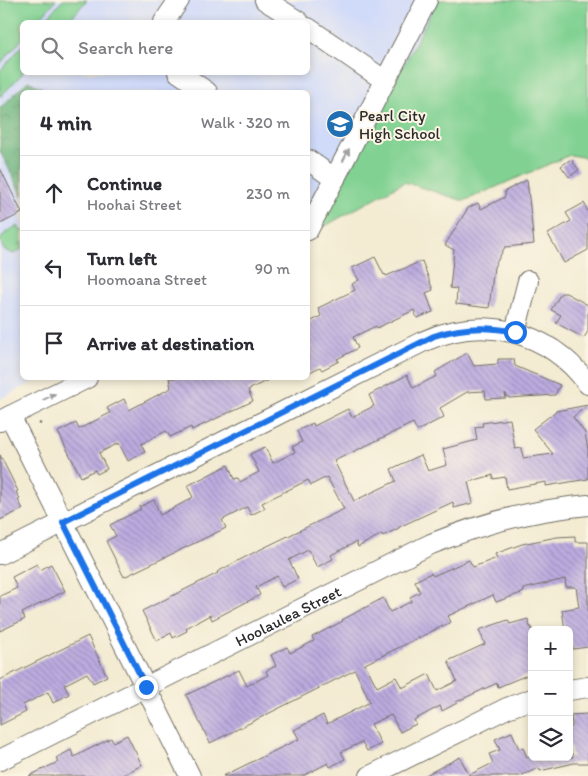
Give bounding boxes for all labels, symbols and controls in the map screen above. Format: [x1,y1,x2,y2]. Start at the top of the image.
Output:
search box [20,20,310,75]
icon: search [38,34,66,62]
text: Search here [78,36,173,59]
place label: Pearl City High School [359,106,441,143]
school or university icon: Pearl City High School [325,109,355,139]
text: 4 min [40,110,92,135]
text: Walk · 320 m [201,113,290,132]
one-way arrow [342,148,350,163]
text: Continue [87,172,162,195]
icon: ahead [40,179,68,207]
text: 230 m [246,184,290,203]
text: Hoohai Street [87,195,182,214]
text: Turn left [87,247,157,270]
icon: left [40,254,68,282]
text: 90 m [255,259,290,278]
text: Hoomoana Street [87,270,207,289]
route start [504,321,527,344]
icon: arrive [40,329,68,357]
text: Arrive at destination [87,332,254,355]
one-way arrow [42,393,56,401]
street label: Hoolaulea Street [232,582,344,651]
map controls [528,626,573,761]
button: + [528,626,573,671]
button: − [528,671,573,716]
route end [135,676,158,699]
button: layers [528,716,573,761]

